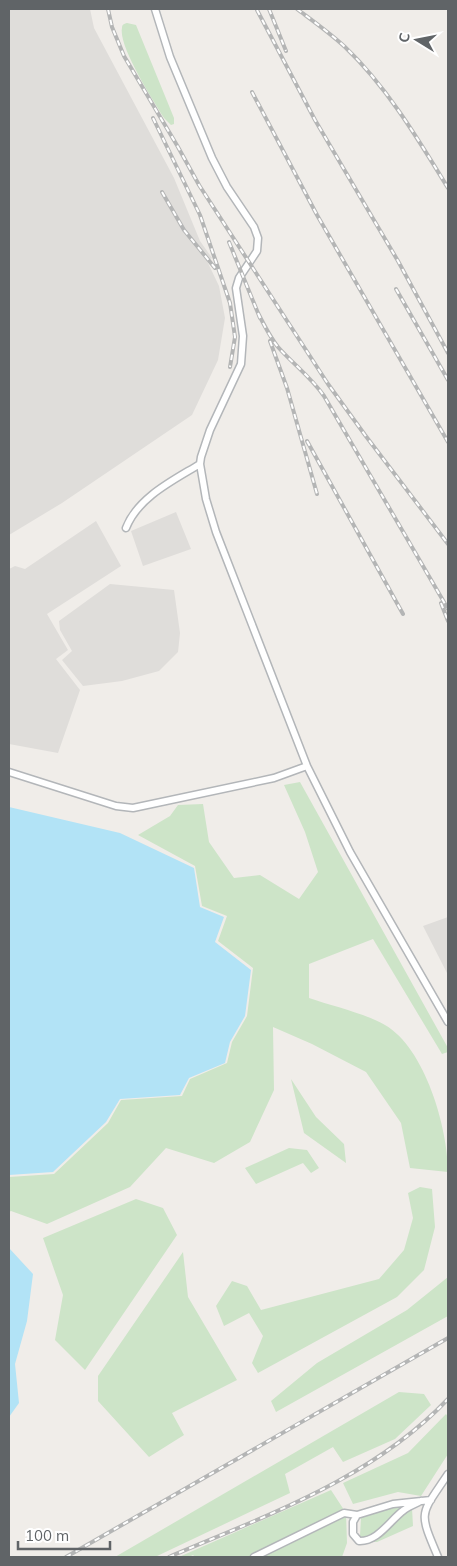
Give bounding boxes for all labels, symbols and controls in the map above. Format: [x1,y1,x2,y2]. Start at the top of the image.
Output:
north arrow [392,15,442,65]
text: С [395,31,414,44]
scale bar [18,1518,110,1550]
text: 100 m [25,1526,69,1545]

